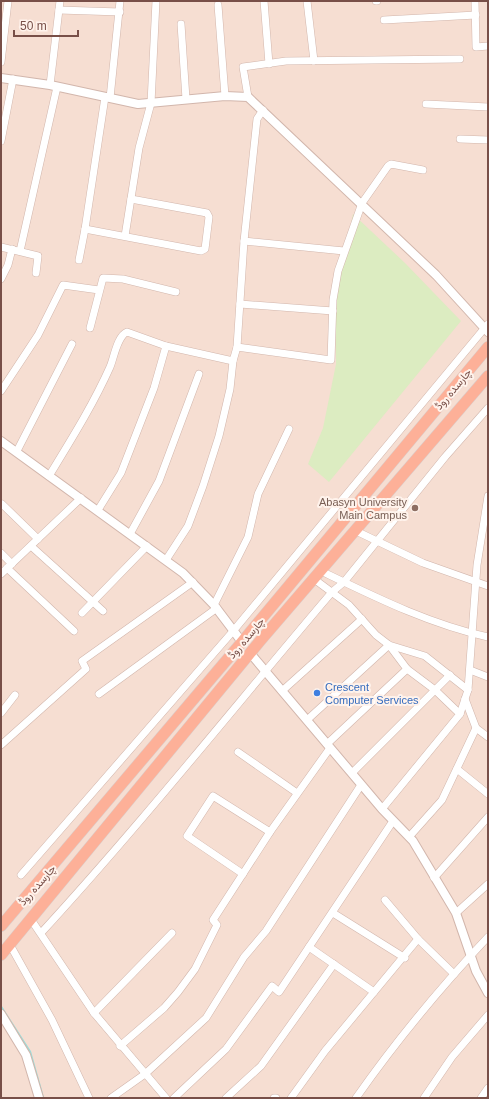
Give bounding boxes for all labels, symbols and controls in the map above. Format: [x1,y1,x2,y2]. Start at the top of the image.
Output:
scale bar [14,12,78,38]
text: 50 m [20,19,47,33]
street label: چارسدہ روڈ [432,366,475,413]
place label: Abasyn University Main Campus [319,496,407,521]
marker: Abasyn University Main Campus [410,503,420,513]
street label: چارسدہ روڈ [225,615,268,662]
place label: Crescent Computer Services [325,681,419,706]
marker: Crescent Computer Services [312,688,322,698]
street label: چارسدہ روڈ [16,862,59,909]

